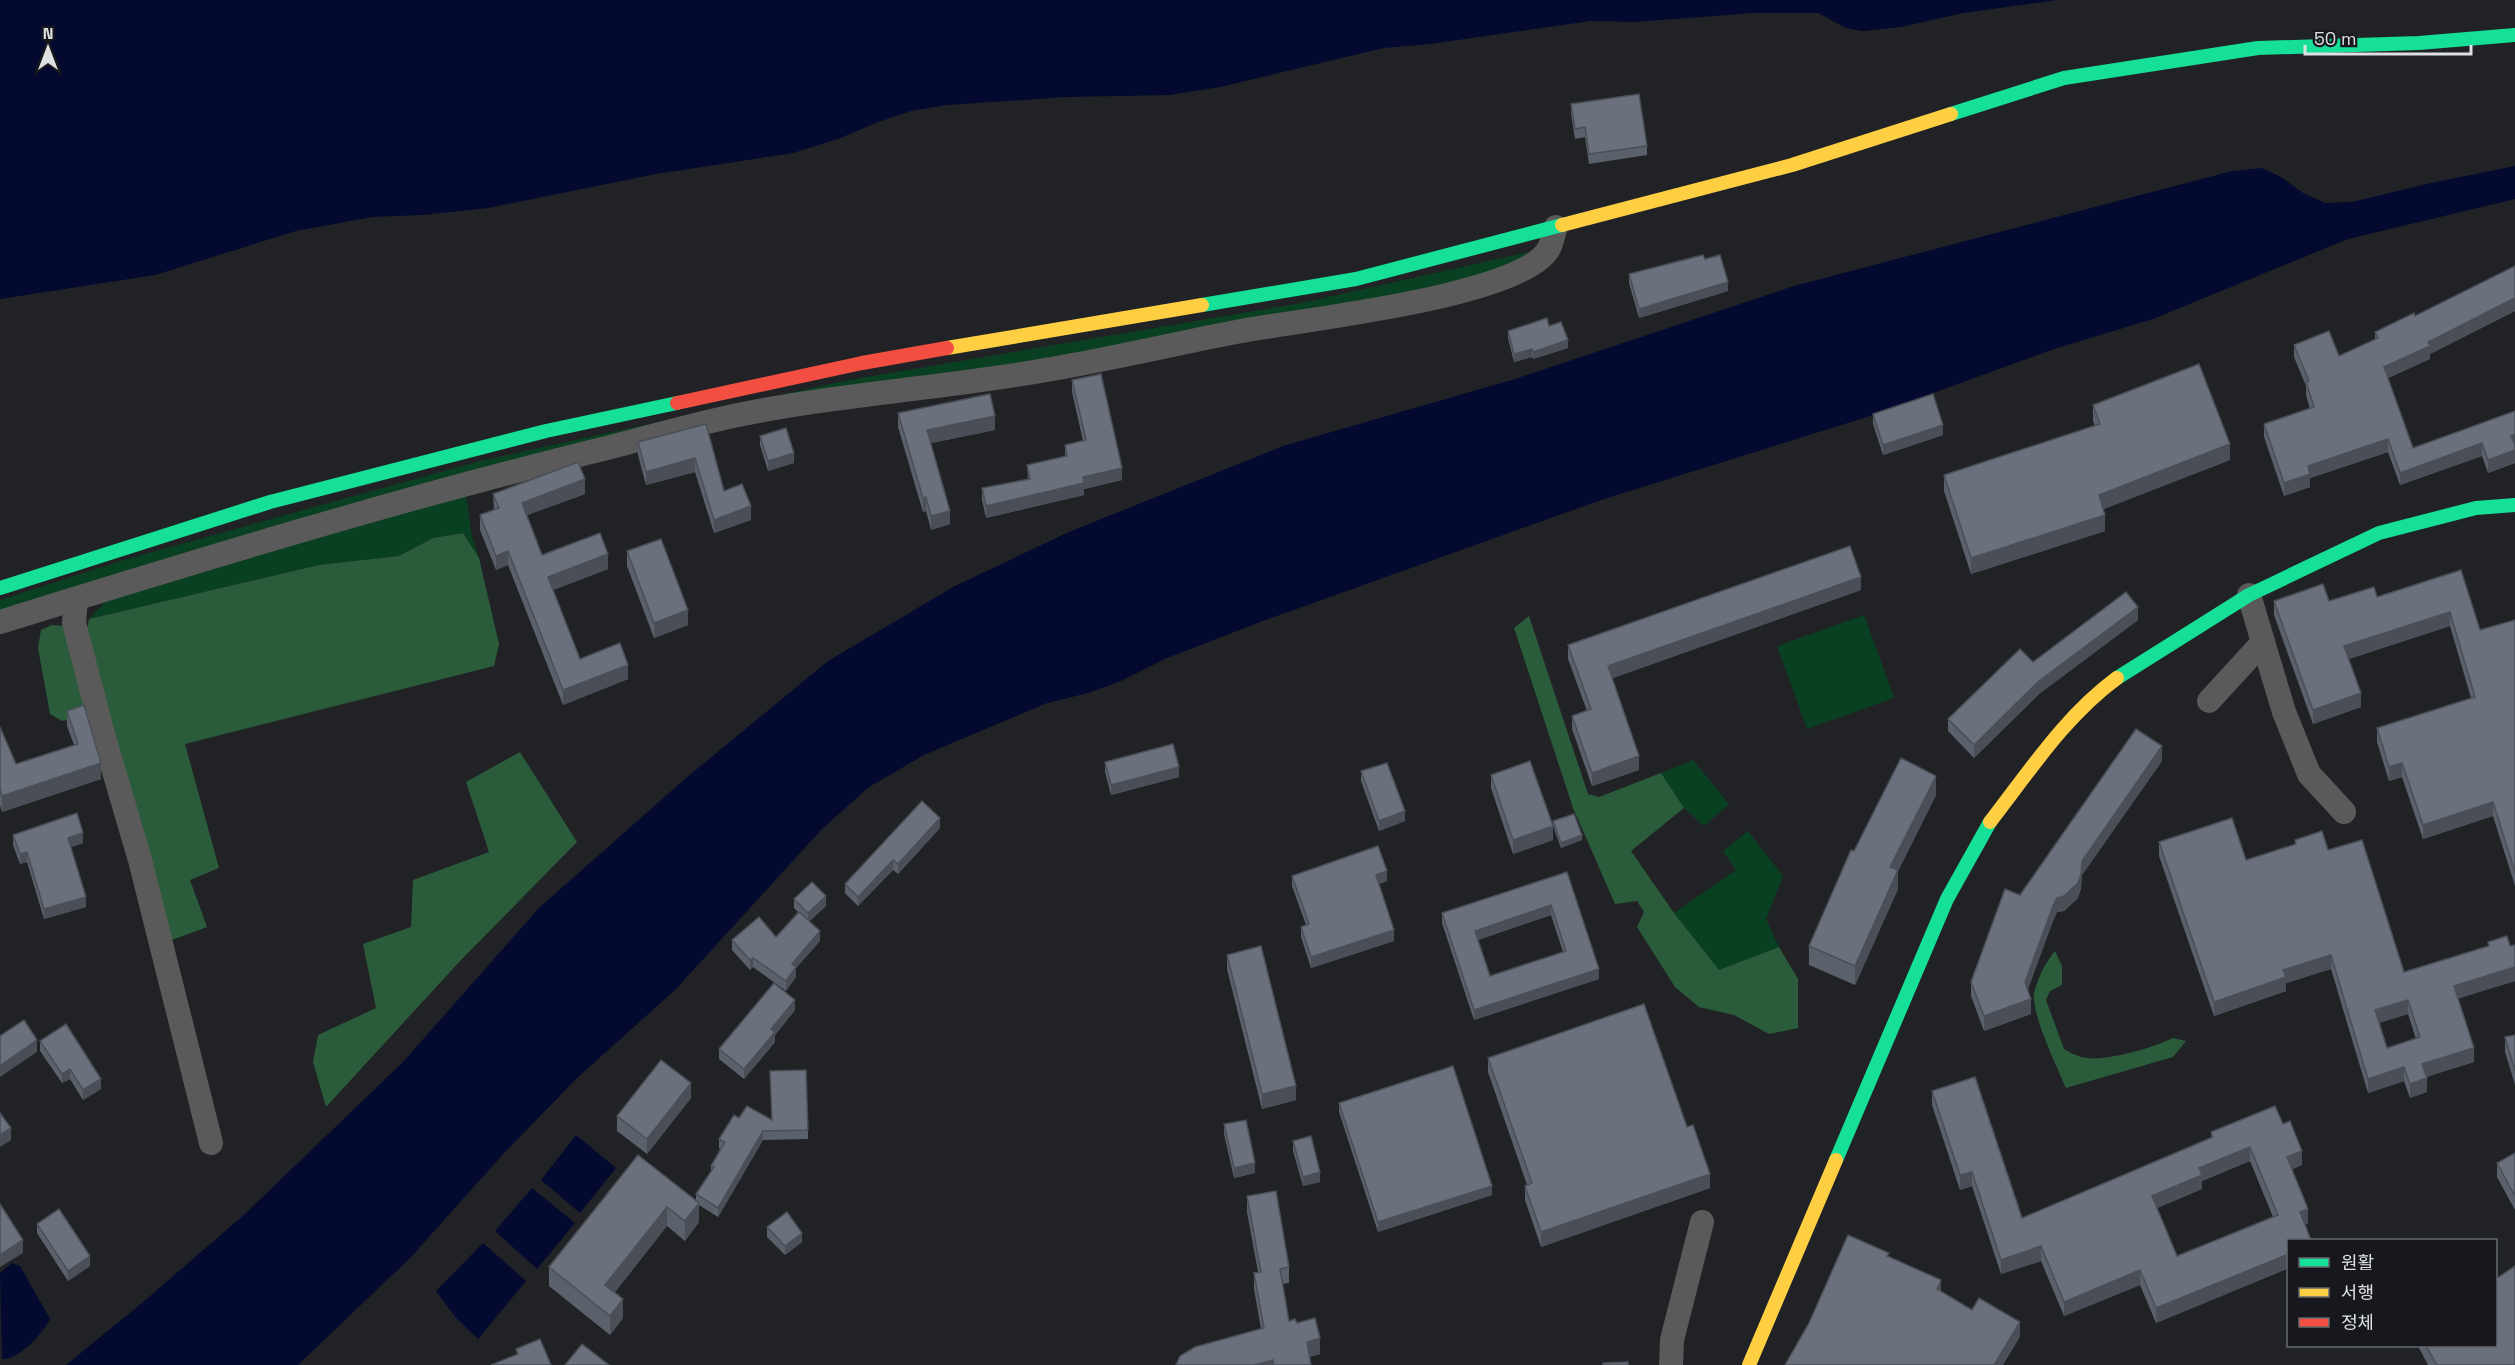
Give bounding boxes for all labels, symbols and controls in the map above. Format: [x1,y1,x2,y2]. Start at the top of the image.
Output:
north arrow [18,18,78,78]
scale bar [2305,18,2472,56]
text: N [43,23,53,44]
text: 50 m [2314,27,2356,50]
legend [2287,1239,2497,1347]
text: 원활 [2341,1251,2374,1274]
text: 서행 [2341,1281,2374,1304]
text: 정체 [2341,1311,2374,1334]

